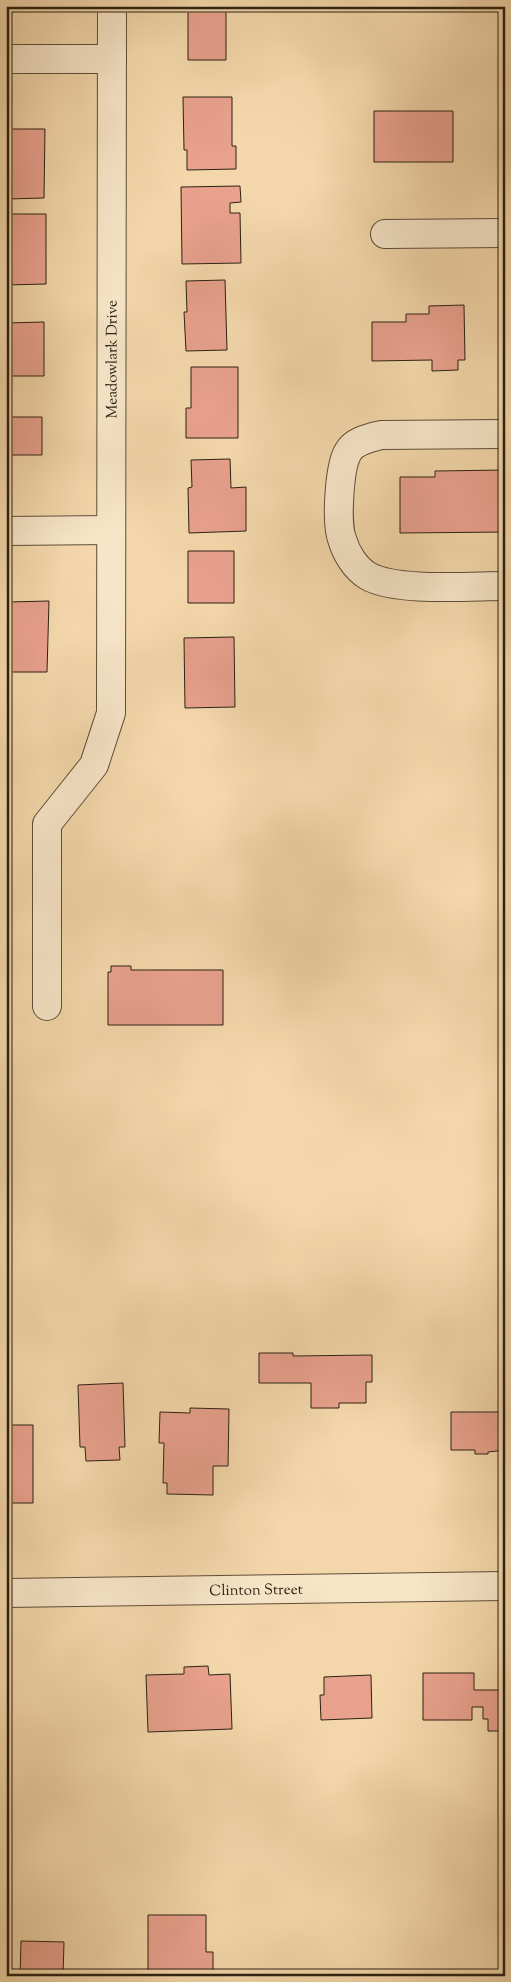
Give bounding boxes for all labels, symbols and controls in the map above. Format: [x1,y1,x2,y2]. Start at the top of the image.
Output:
street label: Meadowlark Drive [102,300,124,418]
street label: Clinton Street [209,1580,303,1602]

